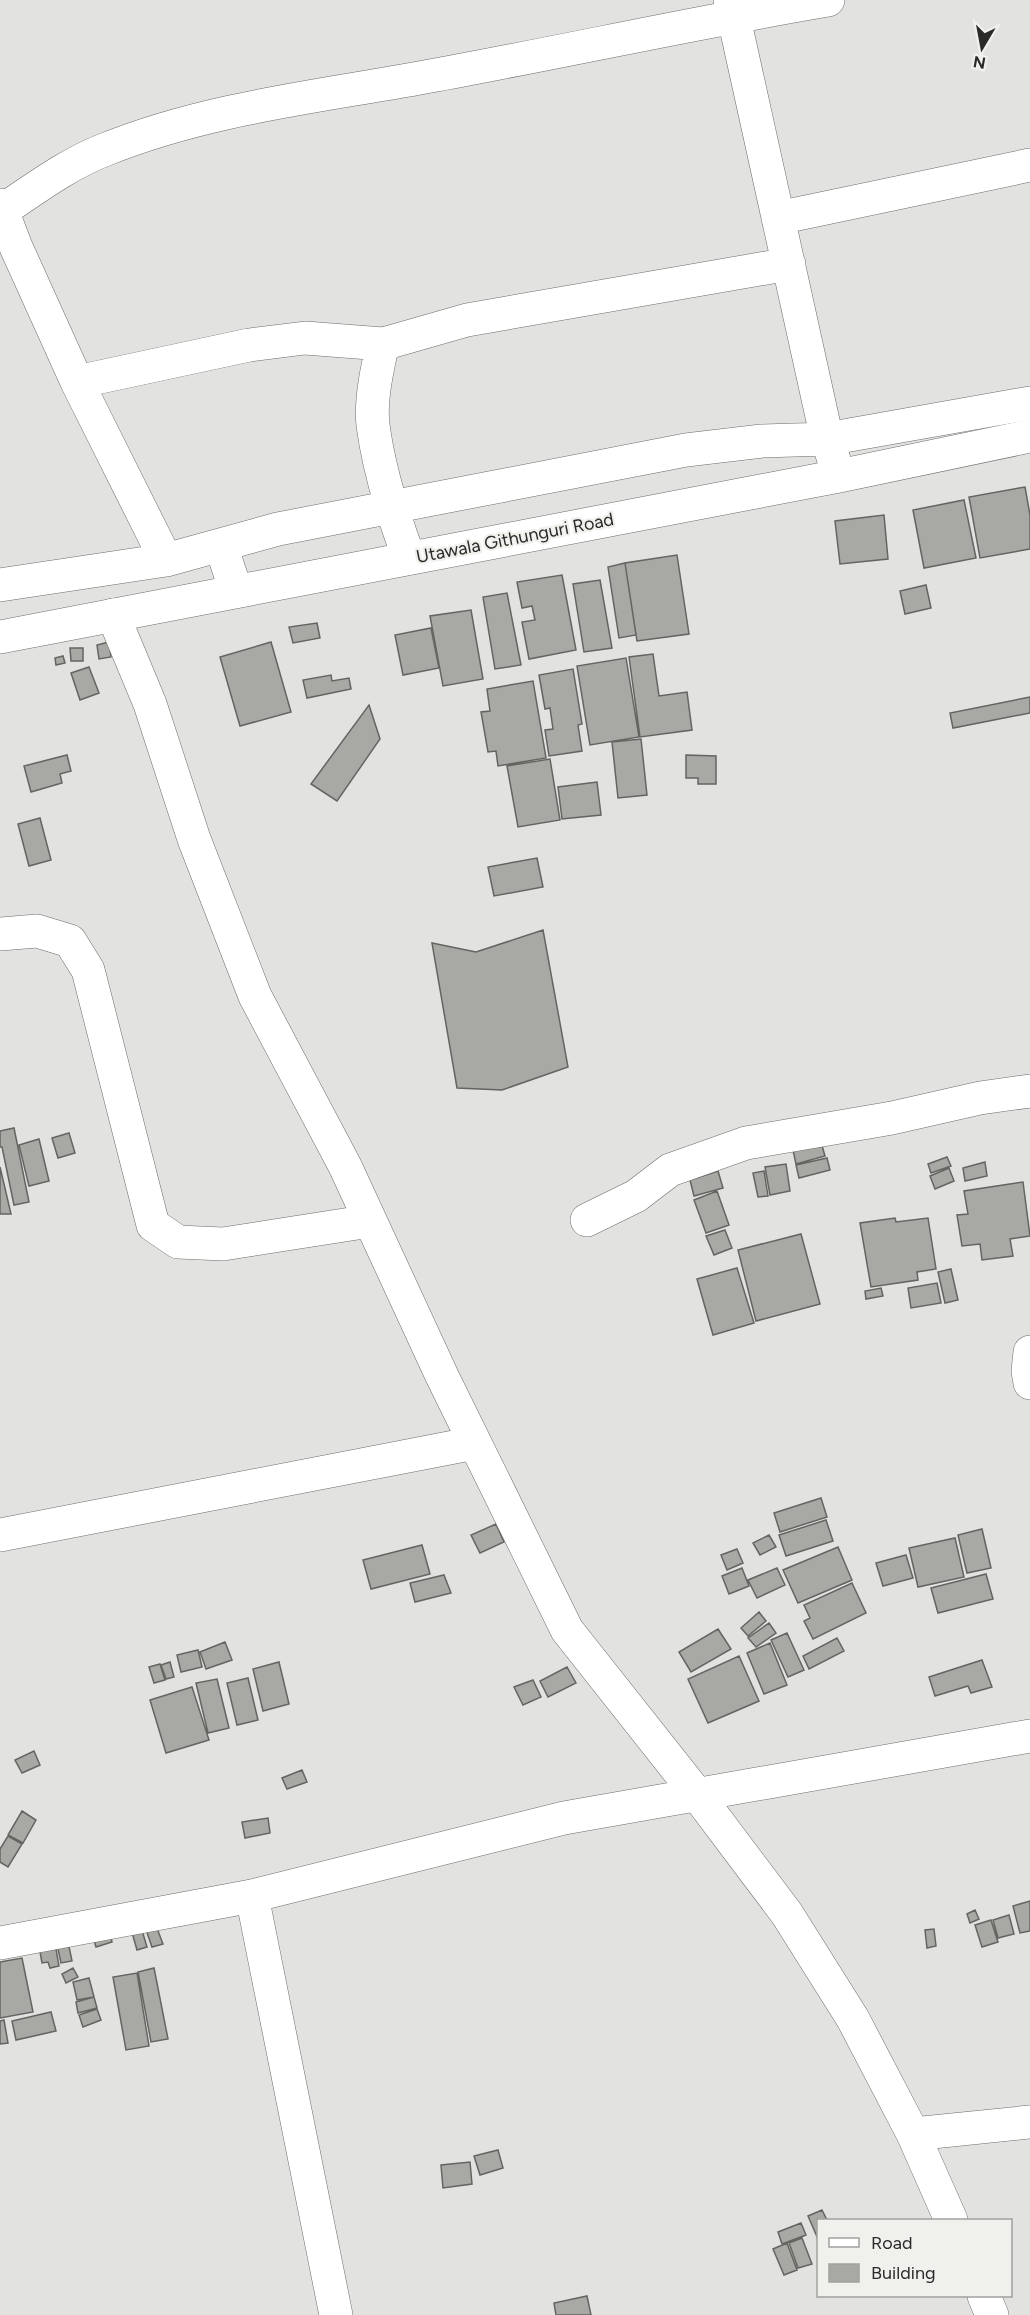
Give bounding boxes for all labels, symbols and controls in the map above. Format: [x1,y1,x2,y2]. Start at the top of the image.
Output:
north arrow [952,18,1012,78]
text: N [972,52,987,73]
street label: Utawala Githunguri Road [414,508,616,568]
legend [817,2219,1012,2297]
text: Road [871,2232,912,2254]
text: Building [871,2262,936,2284]

